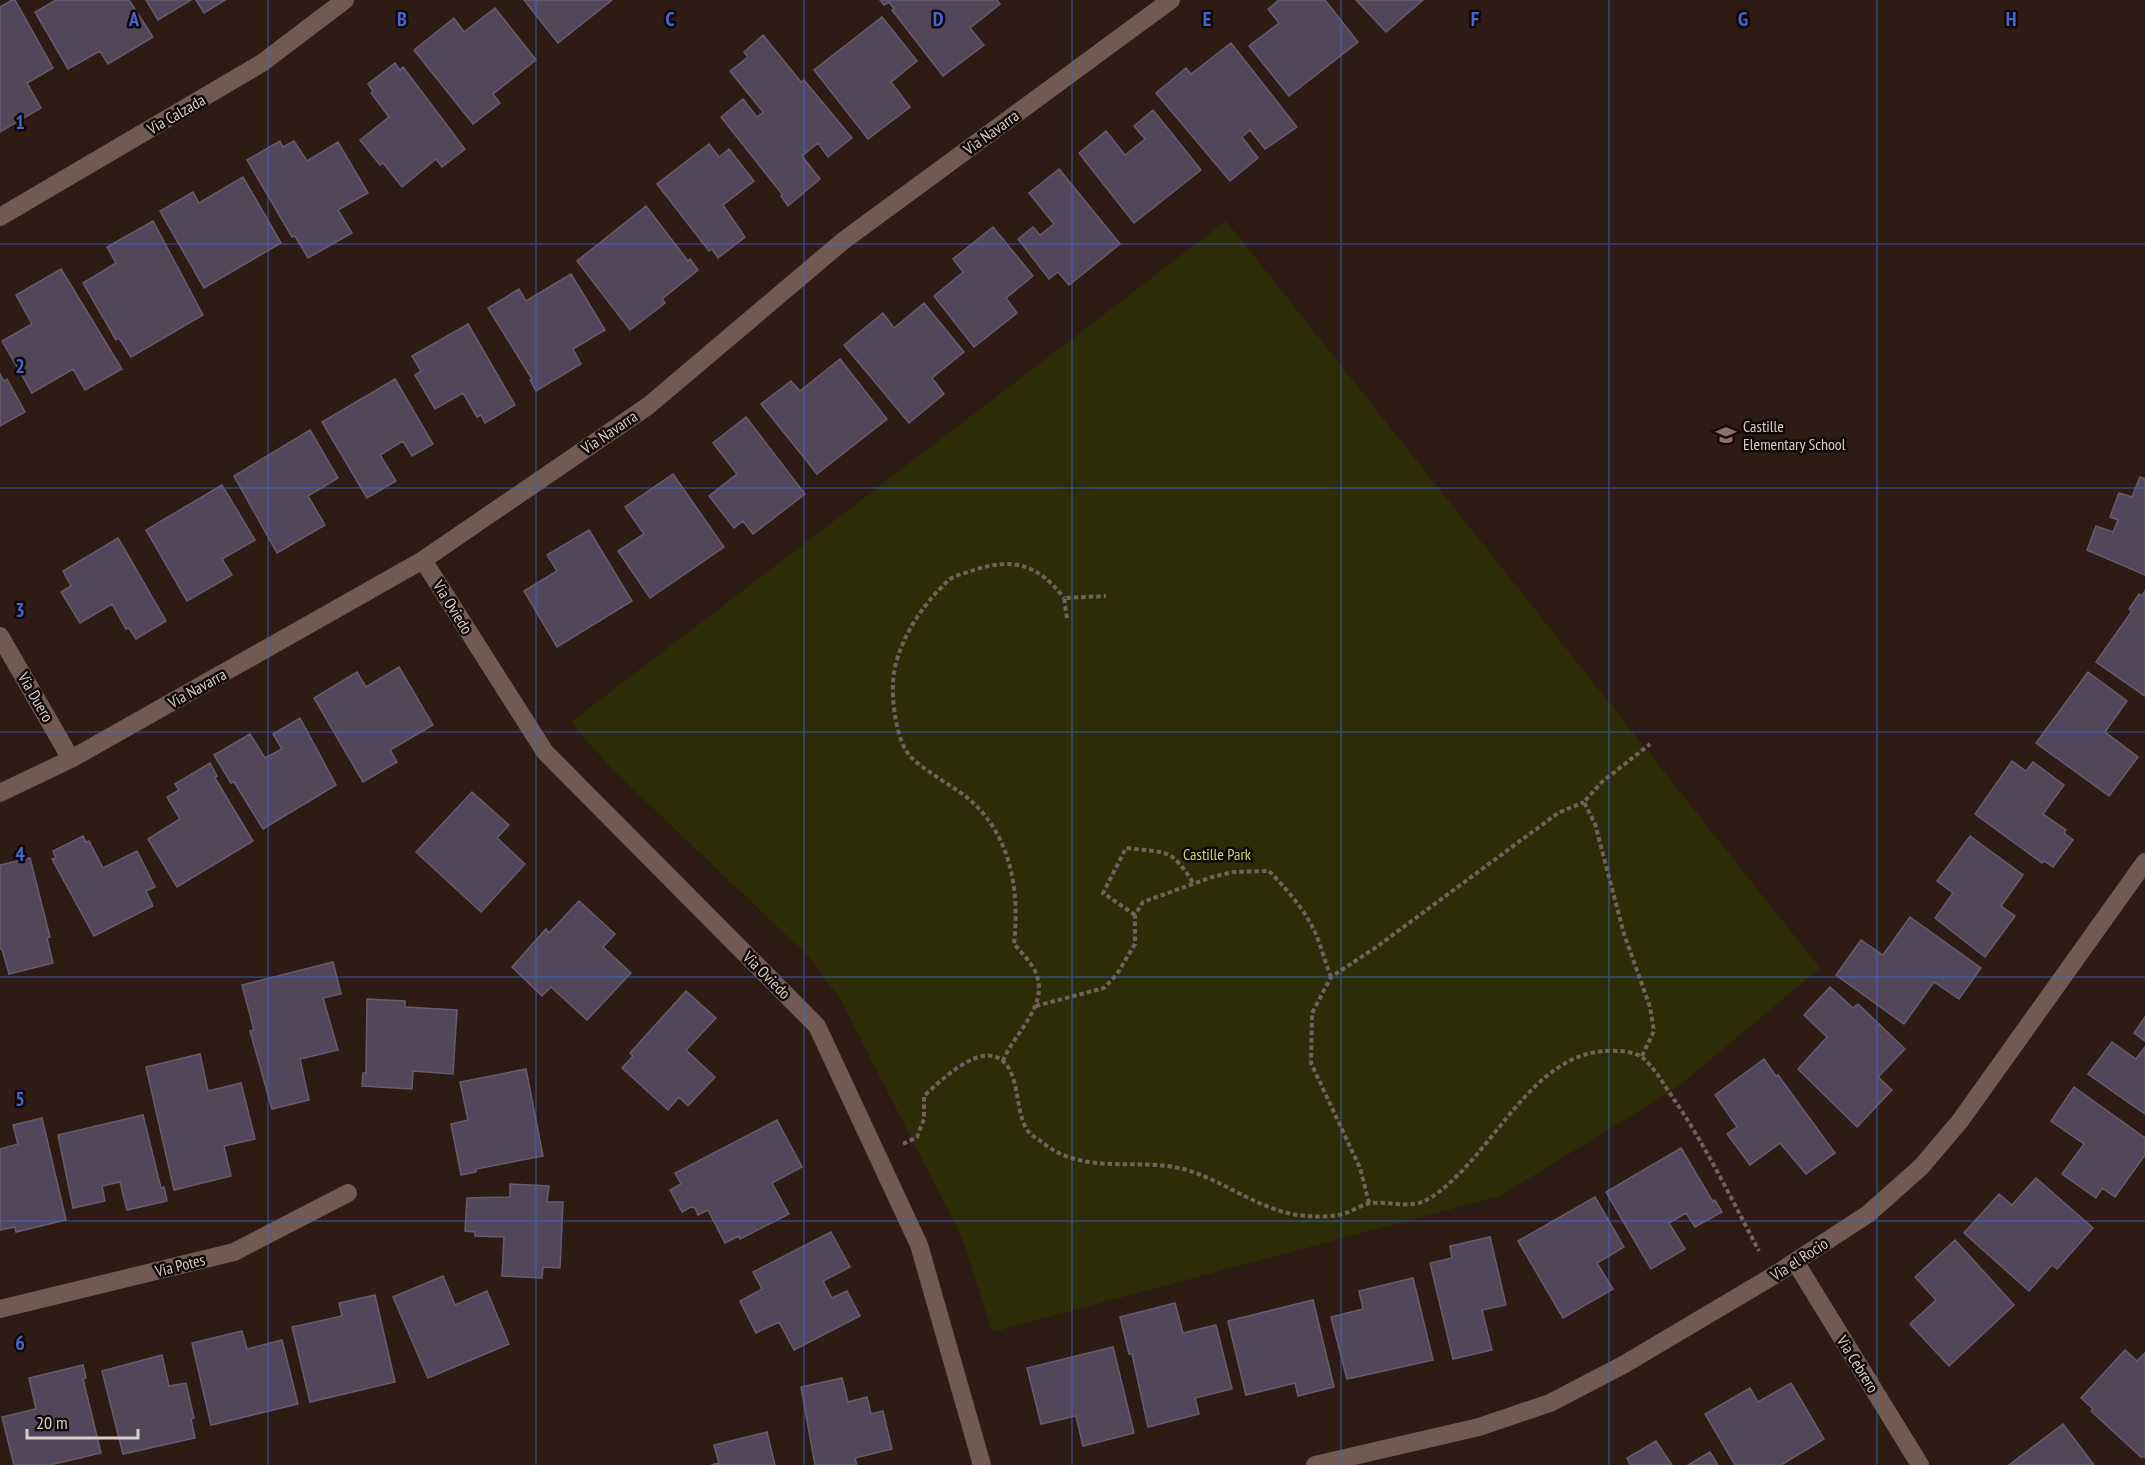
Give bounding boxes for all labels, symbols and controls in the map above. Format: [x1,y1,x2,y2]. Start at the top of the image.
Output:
text: A [128,6,140,32]
text: B [397,6,407,32]
text: C [665,6,675,32]
text: D [933,6,944,32]
text: E [1203,6,1211,32]
text: F [1471,6,1479,32]
text: G [1738,6,1748,32]
text: H [2006,6,2016,32]
street label: Via Calzada [143,89,208,139]
street label: Via Navarra [959,105,1023,159]
text: 1 [15,109,25,135]
text: 2 [15,353,25,379]
street label: Via Navarra [576,406,641,459]
place label: Castille Elementary School [1743,416,1846,454]
school or university icon: Castille Elementary School [1714,423,1738,447]
street label: Via Oviedo [428,576,477,638]
text: 3 [15,597,25,623]
street label: Via Navarra [164,664,230,713]
street label: Via Duero [13,668,58,725]
text: 4 [15,841,25,867]
park label: Castille Park [1183,844,1252,864]
street label: Via Oviedo [738,946,795,1003]
text: 5 [15,1086,25,1112]
street label: Via el Rocio [1766,1233,1832,1285]
street label: Via Potes [152,1249,207,1281]
text: 6 [15,1330,25,1356]
street label: Via Cebrero [1832,1331,1883,1396]
scale bar [27,1402,138,1440]
text: 20 m [36,1411,68,1434]

